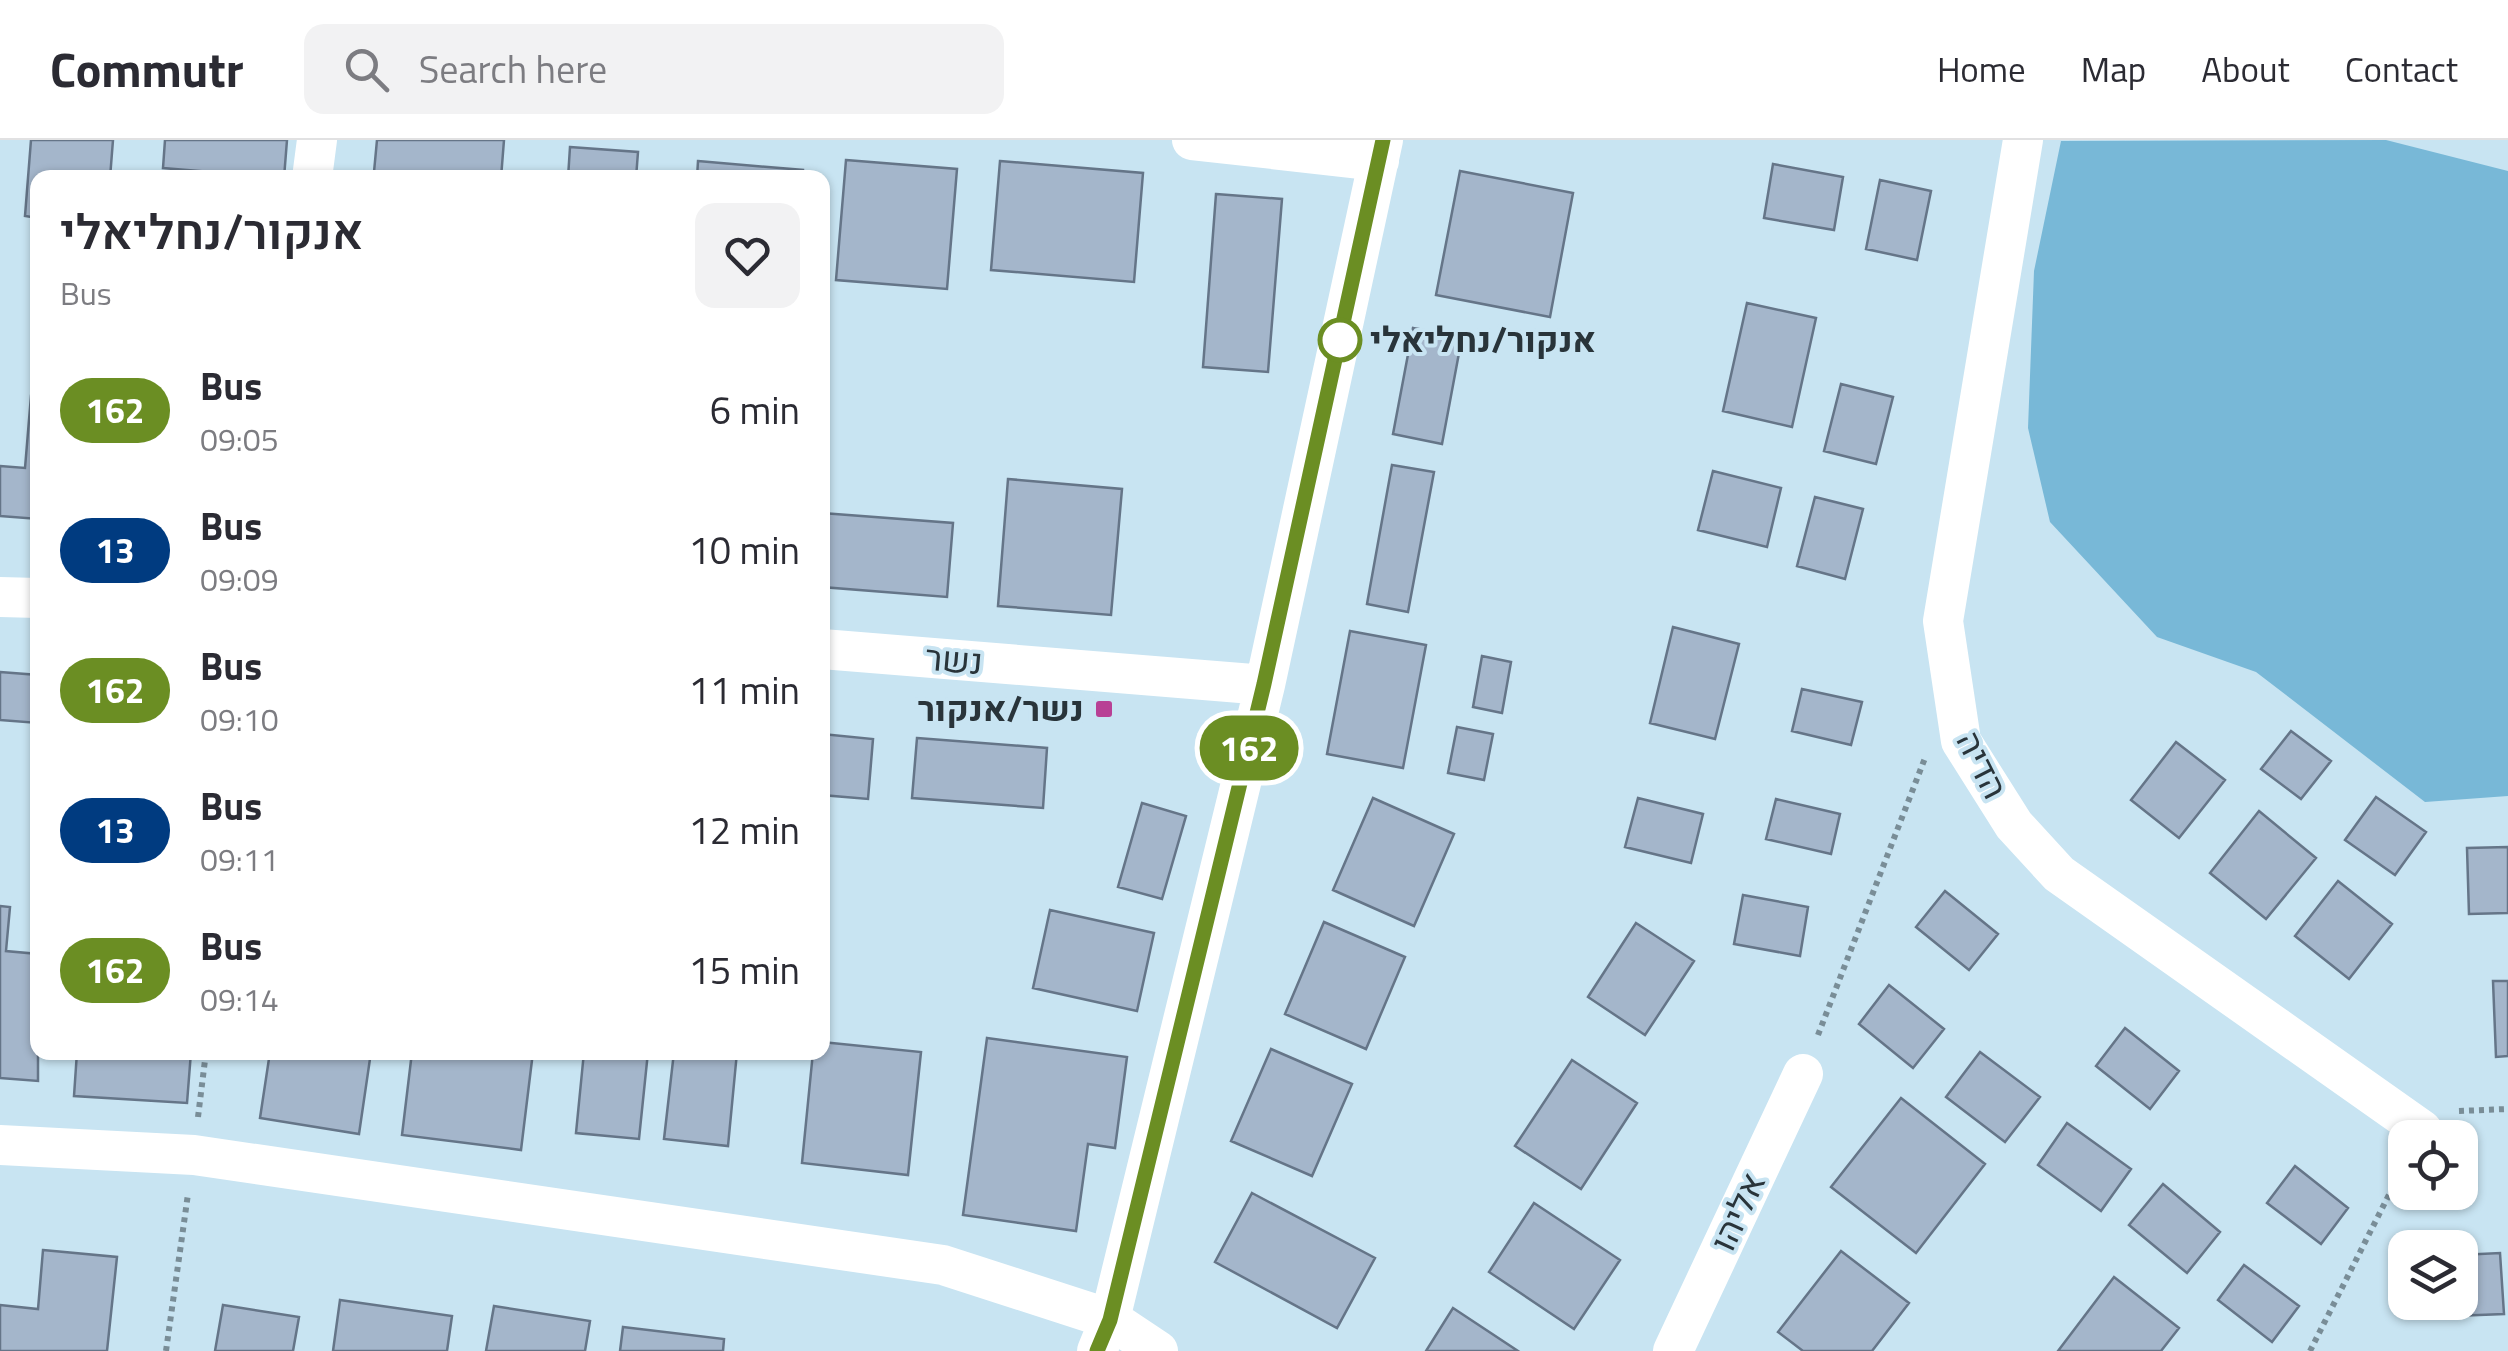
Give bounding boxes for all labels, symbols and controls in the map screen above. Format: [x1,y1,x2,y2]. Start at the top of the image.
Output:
search box [304,24,1004,114]
text: Commutr [50,33,244,106]
text: Search here [419,40,607,98]
icon: search [339,42,394,97]
text: Home [1937,42,2026,96]
text: Map [2081,42,2146,96]
text: About [2201,42,2290,96]
text: Contact [2345,42,2458,96]
text: אנקור/נחליאלי [60,195,363,268]
button: heart [695,203,800,308]
text: Bus [60,269,112,317]
place label: אנקור/נחליאלי [1370,312,1596,366]
marker: אנקור/נחליאלי [1319,319,1361,361]
text: Bus [200,357,262,415]
text: 6 min [710,381,800,439]
text: 162 [86,383,144,437]
text: 09:05 [200,415,279,463]
text: Bus [200,497,262,555]
text: 10 min [689,521,800,579]
text: 13 [95,523,135,577]
text: 09:09 [200,555,279,603]
street label: נשר [923,630,985,688]
text: Bus [200,637,262,695]
text: 11 min [689,661,800,719]
text: 162 [86,663,144,717]
place label: נשר/אנקור [918,681,1084,735]
text: 09:10 [200,695,279,743]
marker: נשר/אנקור [1093,698,1115,720]
line badge: 162 [1192,716,1306,780]
text: 162 [1220,721,1278,775]
street label: הדיה [1943,721,2023,808]
text: Bus [200,777,262,835]
text: 12 min [689,801,800,859]
text: 13 [95,803,135,857]
text: 09:11 [200,835,279,883]
text: Bus [200,917,262,975]
text: 15 min [689,941,800,999]
text: 162 [86,943,144,997]
text: 09:14 [200,975,279,1023]
map controls [2388,1120,2478,1320]
button: locate [2388,1120,2478,1210]
street label: אליהו [1695,1163,1779,1260]
button: layers [2388,1230,2478,1320]

